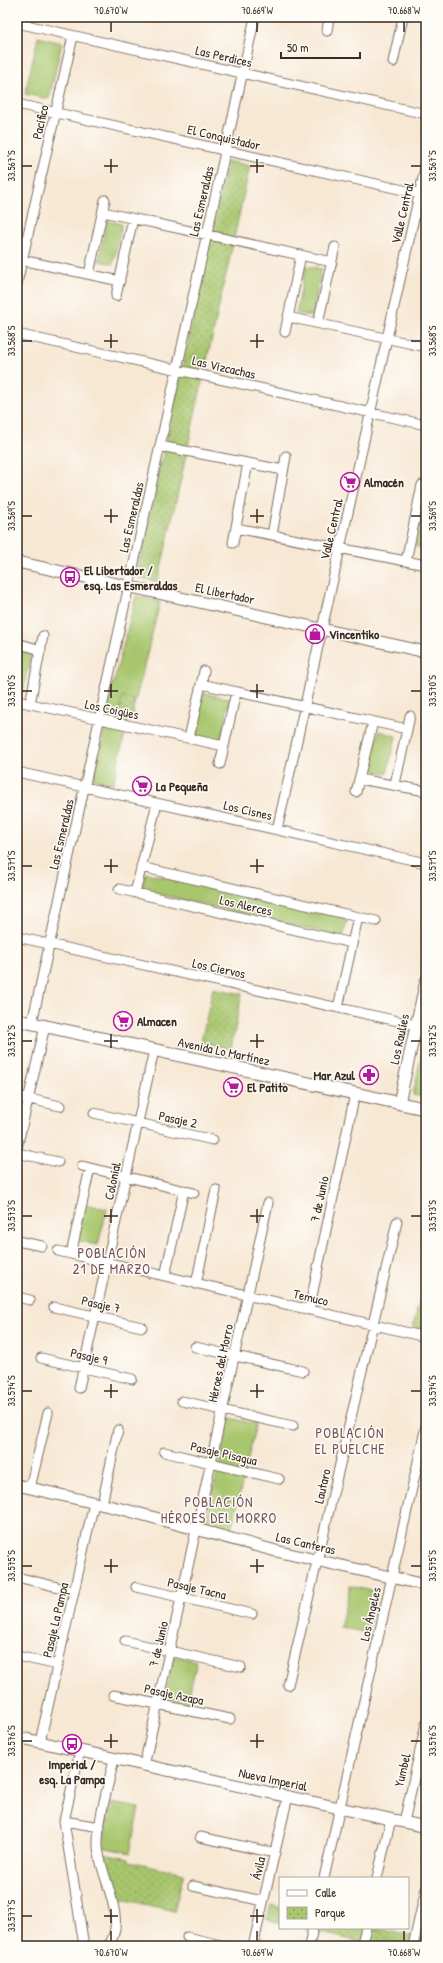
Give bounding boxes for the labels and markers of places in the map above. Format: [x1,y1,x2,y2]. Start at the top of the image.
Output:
supermarket icon: Almacén [339,471,361,493]
place label: Almacén [364,473,404,491]
place label: El Libertador / esq. Las Esmeraldas [84,561,177,595]
bus stop icon: El Libertador / esq. Las Esmeraldas [59,566,81,588]
shop icon: Vincentiko [304,623,326,645]
place label: Vincentiko [329,625,380,643]
supermarket icon: La Pequeña [131,775,153,797]
place label: La Pequeña [156,777,209,796]
supermarket icon: Almacen [112,1010,134,1032]
place label: Almacen [137,1012,177,1030]
pharmacy icon: Mar Azul [358,1064,380,1086]
place label: Mar Azul [314,1066,356,1084]
supermarket icon: El Patito [222,1076,244,1098]
place label: El Patito [247,1078,288,1096]
bus stop icon: Imperial / esq. La Pampa [61,1733,83,1755]
place label: Imperial / esq. La Pampa [39,1755,106,1789]

